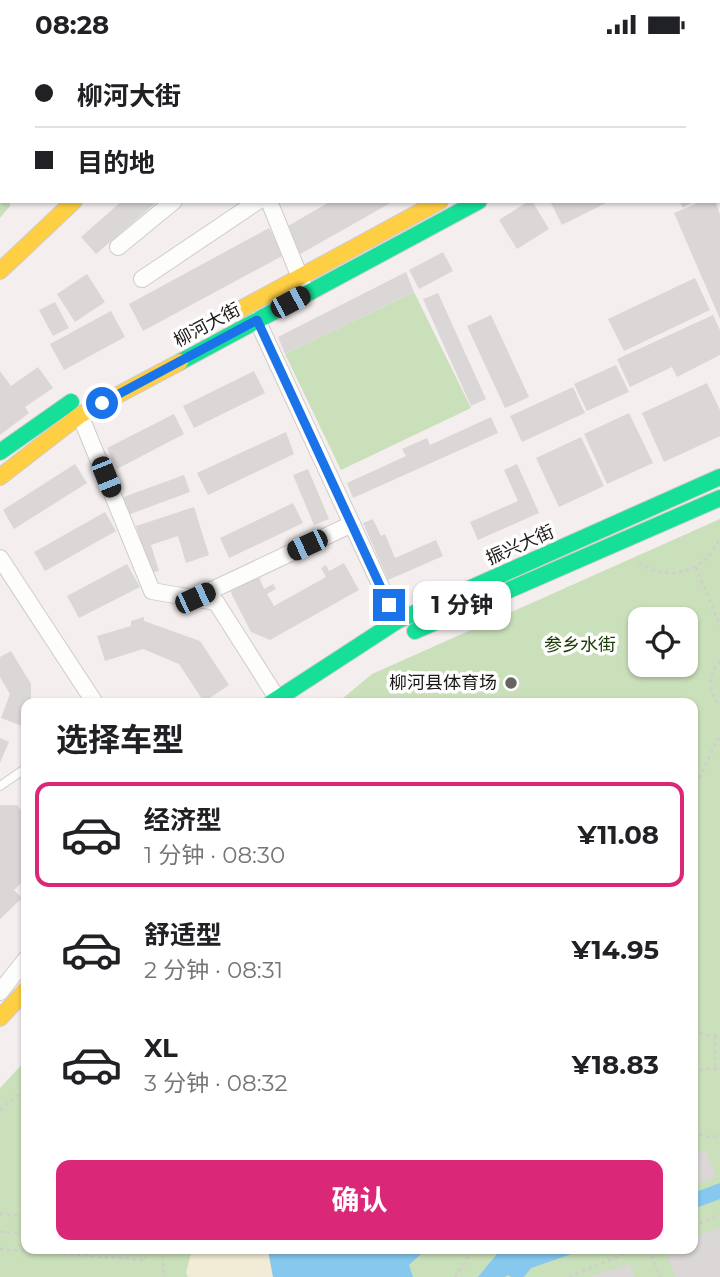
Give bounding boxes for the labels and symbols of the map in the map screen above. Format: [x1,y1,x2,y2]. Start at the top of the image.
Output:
car [267,283,314,321]
street label: 柳河大街 [170,298,244,352]
route start [86,387,118,419]
car [89,454,124,500]
street label: 振兴大街 [483,520,557,570]
car [284,527,331,563]
car [172,580,219,616]
callout: 1 分钟 [414,581,512,629]
route end [373,589,405,621]
park label: 参乡水街 [544,634,616,656]
place label: 柳河县体育场 [389,672,497,694]
marker: 柳河县体育场 [503,675,519,691]

